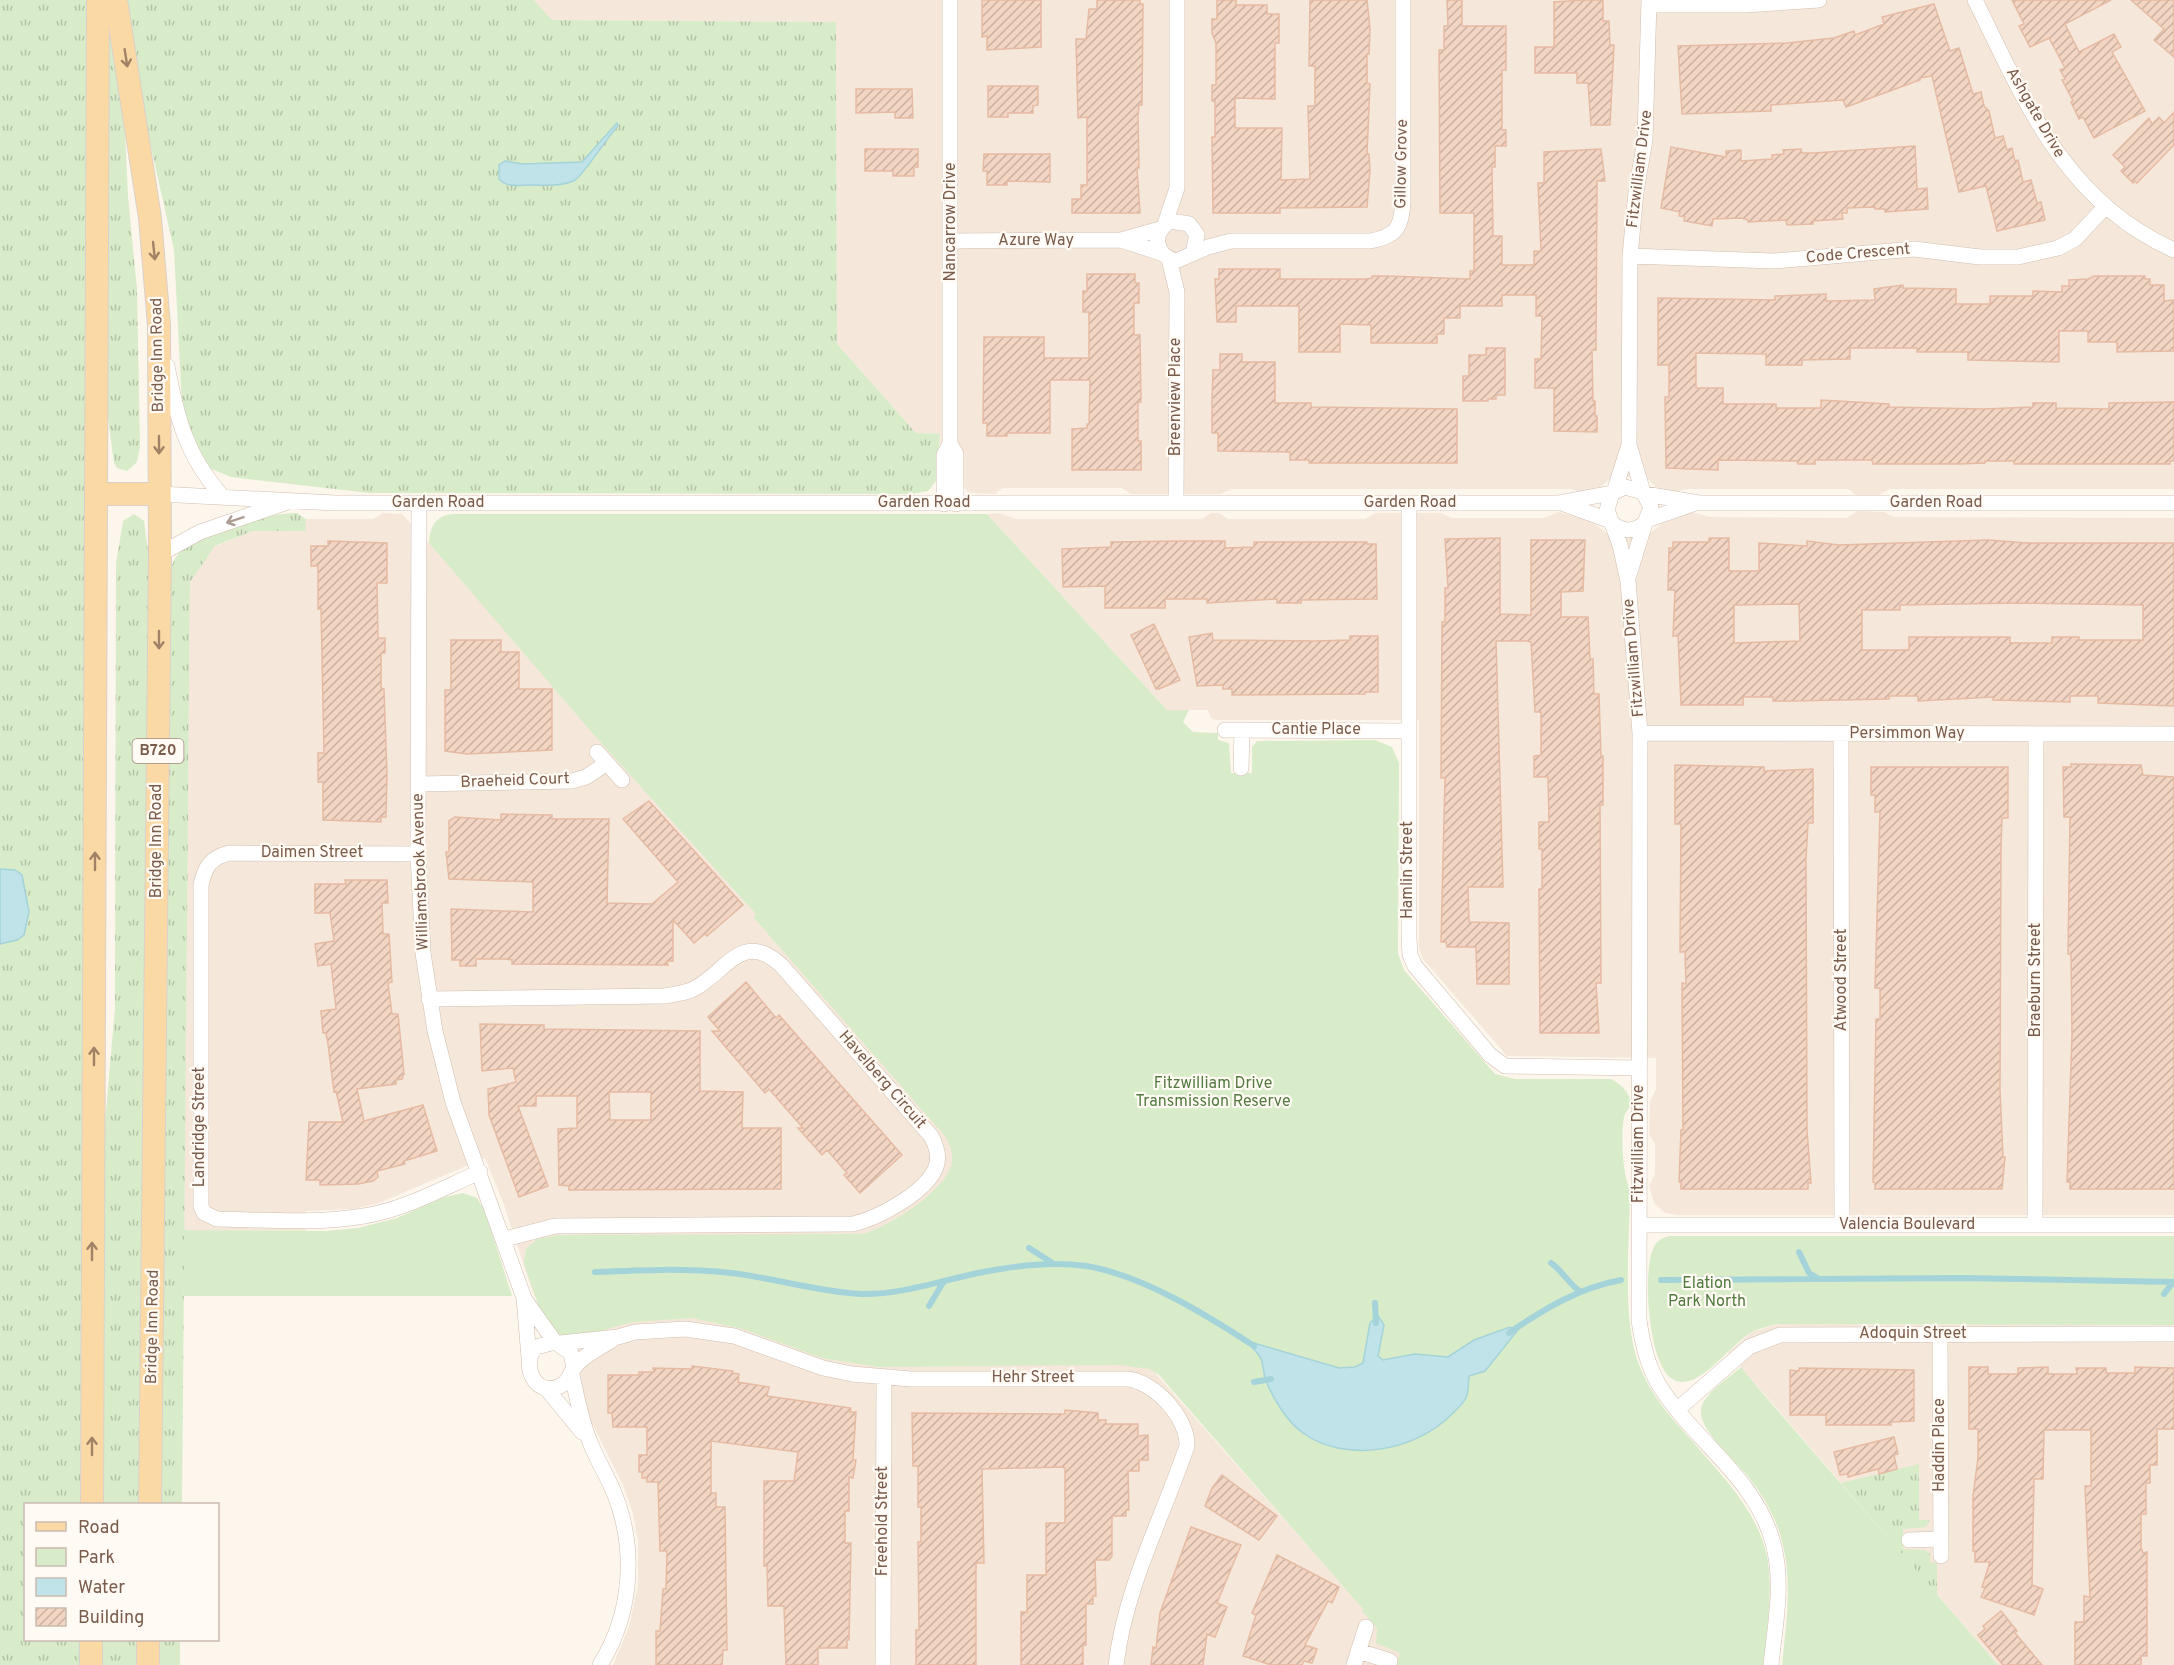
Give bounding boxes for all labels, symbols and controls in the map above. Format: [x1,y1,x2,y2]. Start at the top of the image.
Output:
one-way arrow [120,47,131,67]
street label: Ashgate Drive [2001,64,2069,162]
street label: Fitzwilliam Drive [1623,109,1657,229]
street label: Gillow Grove [1391,119,1413,209]
street label: Nancarrow Drive [941,162,961,282]
street label: Azure Way [998,231,1074,251]
street label: Code Crescent [1805,239,1911,269]
one-way arrow [149,240,160,260]
street label: Bridge Inn Road [147,298,169,412]
street label: Breenview Place [1166,338,1186,456]
one-way arrow [153,435,165,455]
street label: Garden Road [391,493,485,513]
street label: Garden Road [877,493,971,513]
street label: Garden Road [1363,493,1457,513]
street label: Garden Road [1889,493,1983,513]
one-way arrow [226,516,245,527]
street label: Fitzwilliam Drive [1619,598,1649,718]
one-way arrow [153,630,165,650]
street label: Cantie Place [1271,720,1361,740]
street label: Persimmon Way [1849,724,1965,744]
road number: B720 [132,739,184,763]
street label: Braeheid Court [460,769,570,793]
street label: Bridge Inn Road [147,784,167,898]
street label: Williamsbrook Avenue [408,793,434,951]
street label: Hamlin Street [1398,821,1418,919]
street label: Daimen Street [261,843,363,863]
one-way arrow [89,852,101,872]
street label: Braeburn Street [2026,923,2046,1037]
street label: Atwood Street [1832,929,1852,1031]
street label: Havelberg Circuit [834,1027,930,1133]
one-way arrow [88,1047,100,1067]
street label: Landridge Street [190,1067,210,1187]
park label: Fitzwilliam Drive Transmission Reserve [1135,1074,1291,1112]
street label: Fitzwilliam Drive [1629,1085,1649,1203]
street label: Valencia Boulevard [1839,1215,1975,1235]
one-way arrow [86,1242,98,1262]
street label: Bridge Inn Road [142,1270,164,1384]
park label: Elation Park North [1668,1274,1746,1312]
street label: Adoquin Street [1859,1324,1967,1344]
street label: Hehr Street [991,1368,1075,1388]
street label: Haddin Place [1930,1398,1950,1492]
one-way arrow [86,1437,98,1457]
street label: Freehold Street [873,1466,893,1576]
legend [24,1503,219,1641]
text: Road [78,1517,120,1540]
text: Park [78,1547,115,1570]
text: Water [78,1577,125,1600]
text: Building [78,1607,144,1630]

